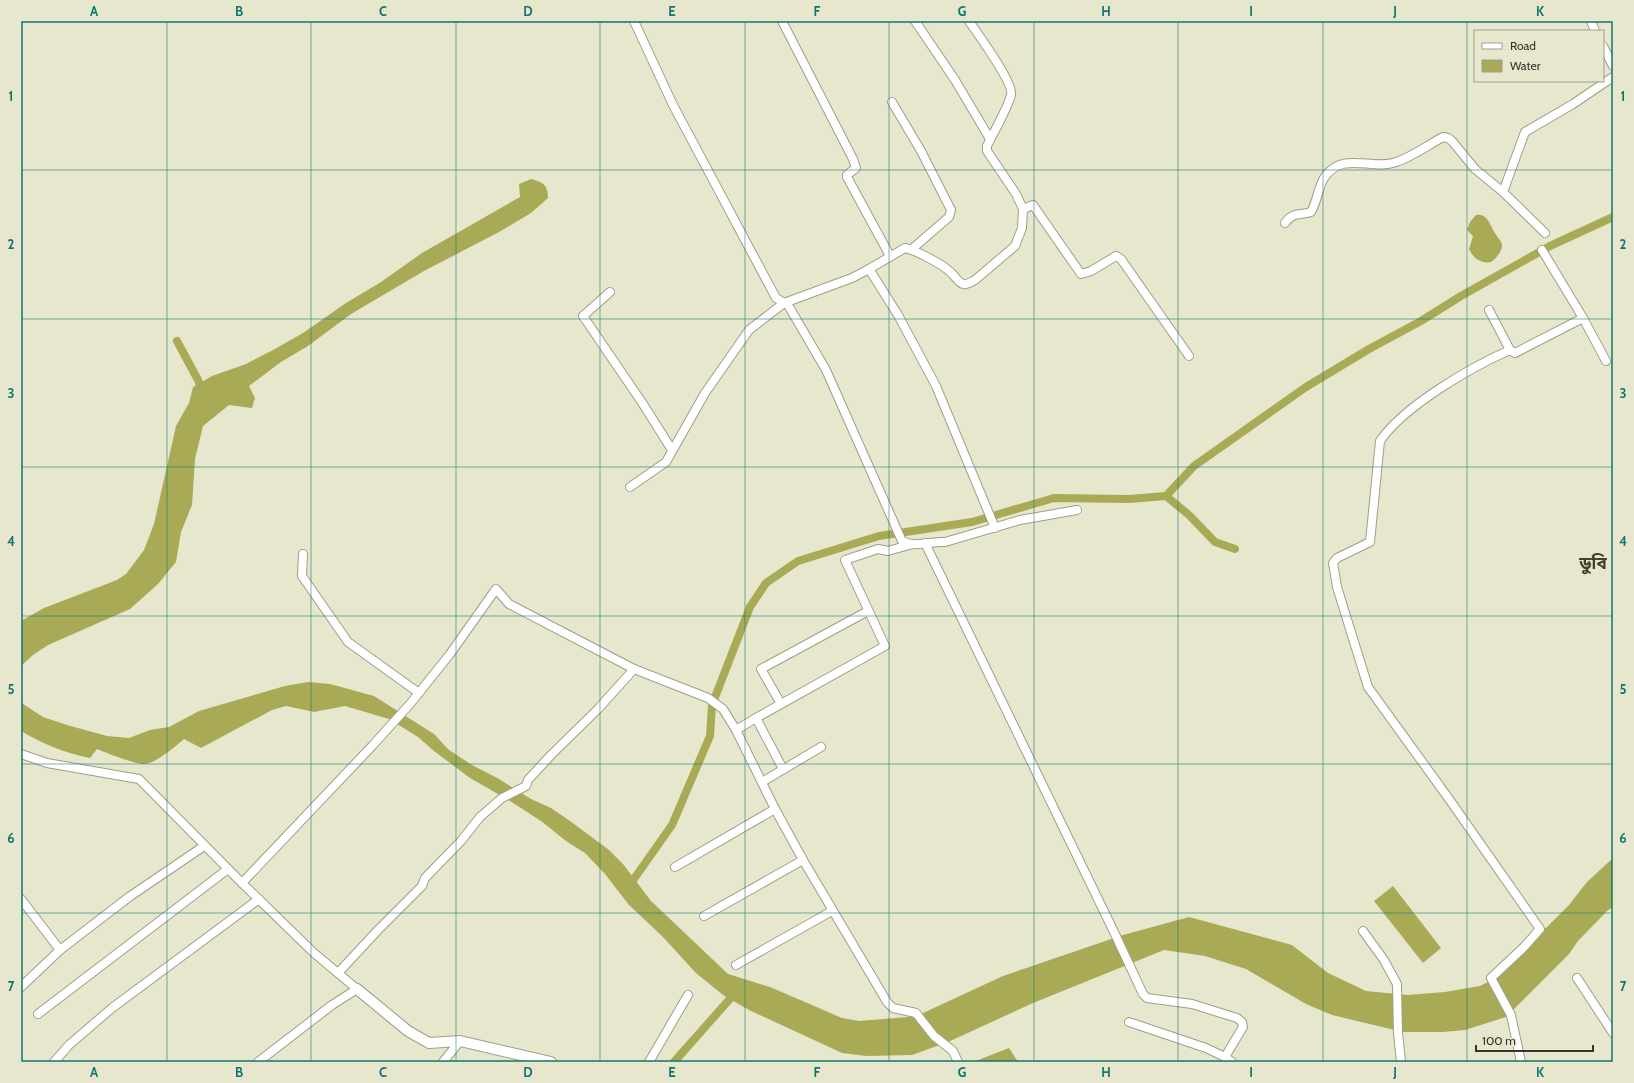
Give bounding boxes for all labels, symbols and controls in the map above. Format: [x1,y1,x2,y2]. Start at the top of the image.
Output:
text: A [90,3,99,19]
text: B [235,3,243,19]
text: C [379,3,387,19]
text: D [523,3,533,19]
text: E [668,3,676,19]
text: F [814,3,821,19]
text: G [958,3,967,19]
text: H [1101,3,1111,19]
text: I [1249,3,1253,19]
text: J [1392,3,1397,19]
text: K [1536,3,1545,19]
legend [1474,30,1604,82]
text: Road [1510,38,1536,53]
text: Water [1510,58,1541,73]
text: 1 [9,88,13,104]
text: 1 [1621,88,1625,104]
text: 2 [8,236,15,252]
text: 2 [1620,236,1627,252]
text: 3 [7,385,15,401]
text: 3 [1619,385,1627,401]
text: 4 [7,533,15,549]
text: 4 [1619,533,1627,549]
district label: ডুবি [1578,553,1607,575]
text: 5 [8,681,15,697]
text: 5 [1620,681,1627,697]
text: 6 [7,830,15,846]
text: 6 [1619,830,1627,846]
text: 7 [8,978,15,994]
text: 7 [1620,978,1627,994]
scale bar [1476,1027,1593,1053]
text: 100 m [1482,1033,1516,1048]
text: A [90,1064,99,1080]
text: B [235,1064,243,1080]
text: C [379,1064,387,1080]
text: D [523,1064,533,1080]
text: E [668,1064,676,1080]
text: F [814,1064,821,1080]
text: G [958,1064,967,1080]
text: H [1101,1064,1111,1080]
text: I [1249,1064,1253,1080]
text: J [1392,1064,1397,1080]
text: K [1536,1064,1545,1080]

